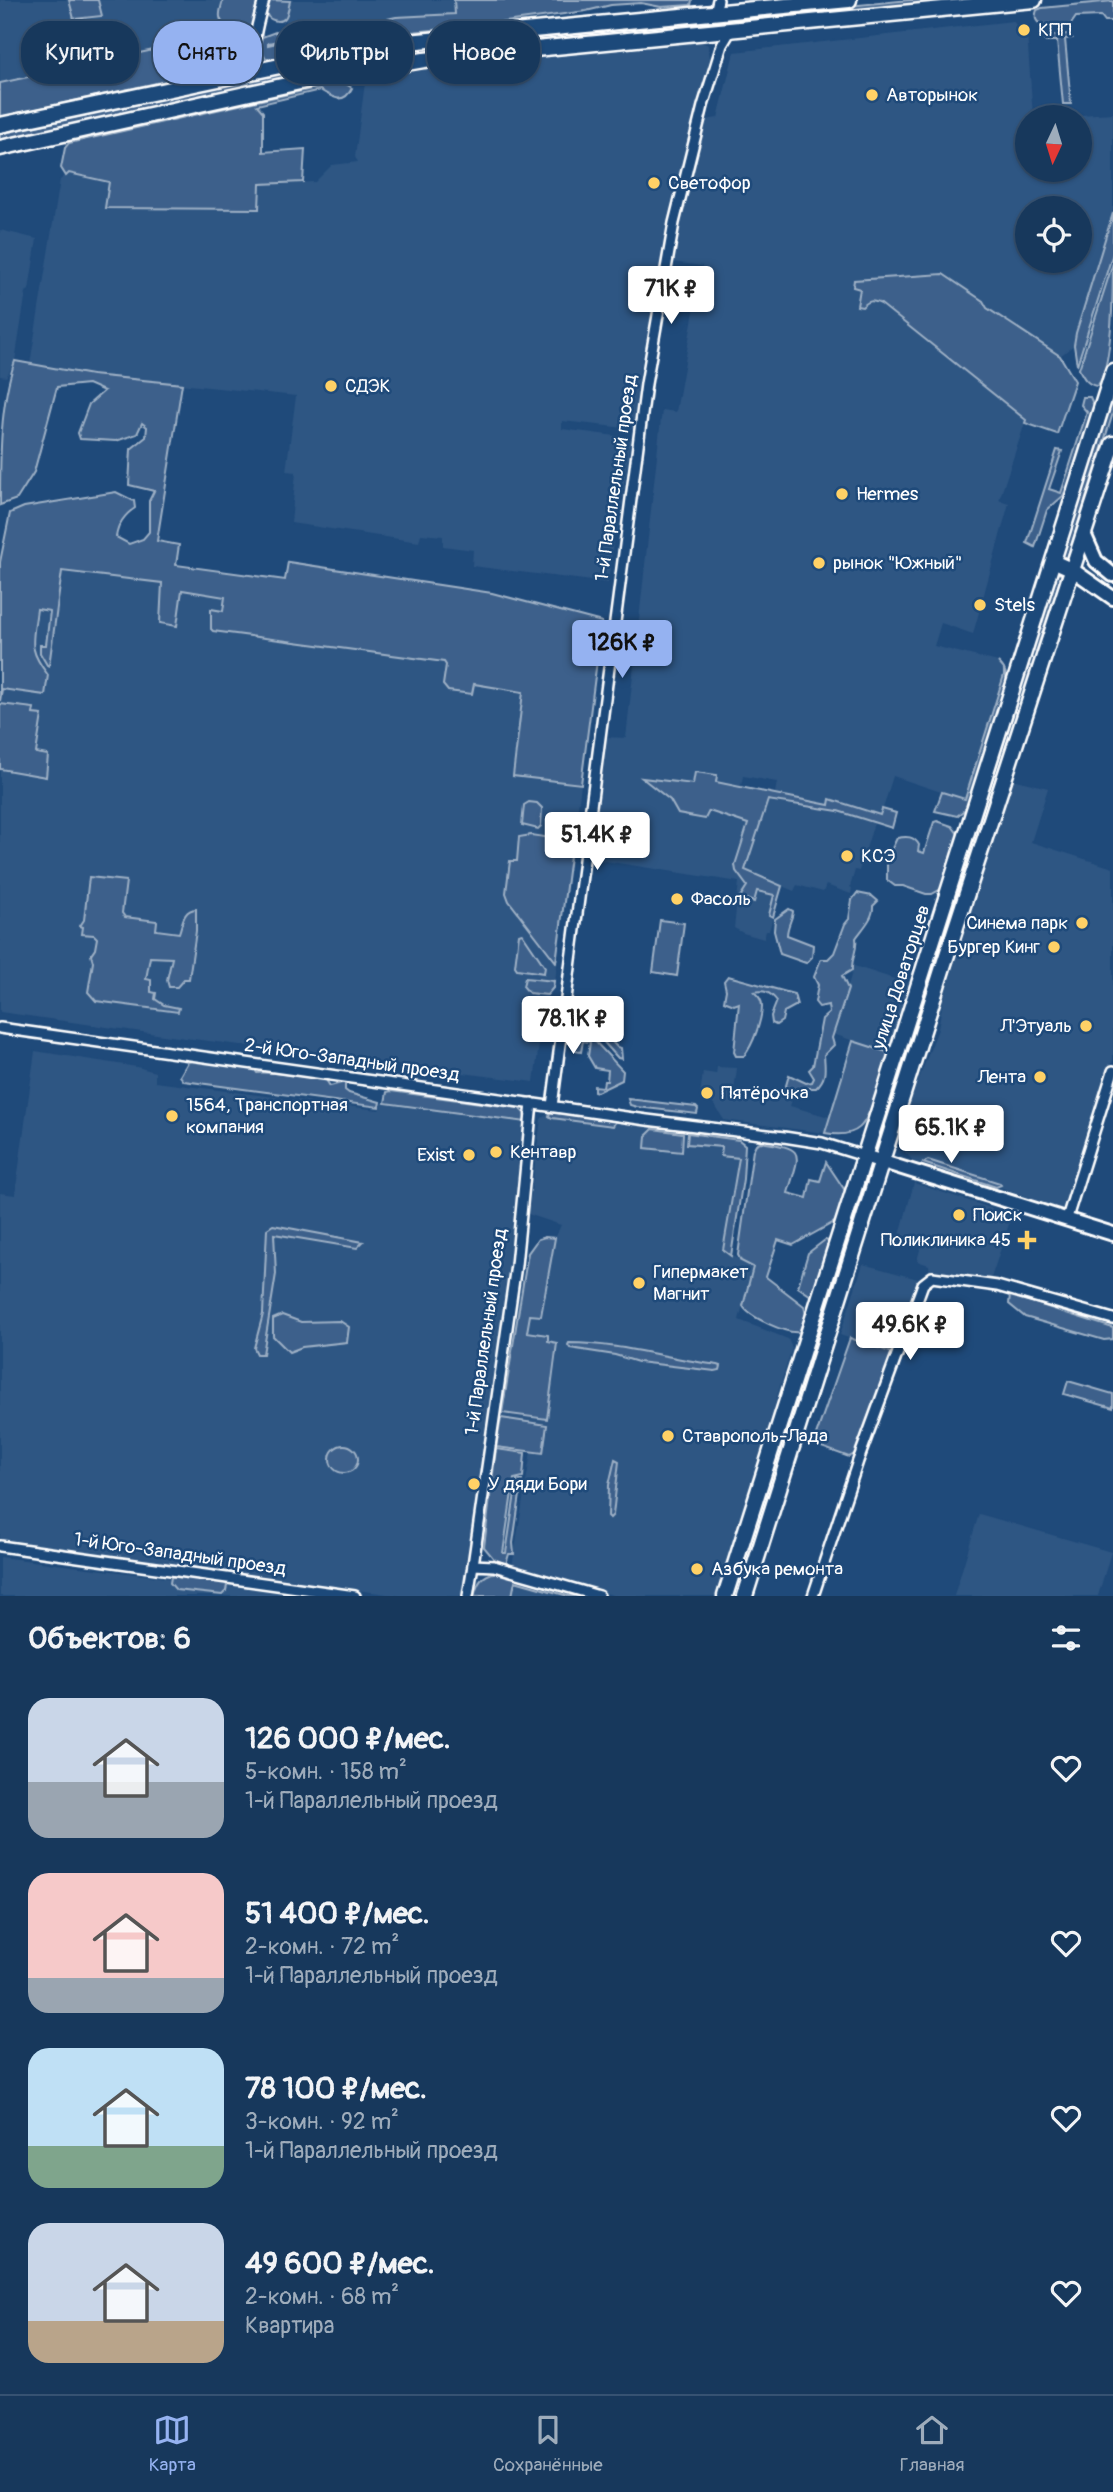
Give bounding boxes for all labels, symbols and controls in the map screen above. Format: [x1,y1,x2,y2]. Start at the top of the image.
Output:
place label: КПП [1038,18,1072,42]
chip: Купить [21,21,139,84]
chip: Снять [153,21,262,84]
chip: Фильтры [276,21,413,84]
chip: Новое [427,21,540,84]
marker: КПП [1016,22,1032,38]
place label: Авторынок [886,83,978,107]
marker: Авторынок [864,87,880,103]
north arrow [1015,105,1092,182]
map controls [1015,105,1092,273]
place label: Светофор [668,171,751,195]
marker: Светофор [646,175,662,191]
button: locate [1015,196,1092,273]
pin: 71K ₽ [622,266,720,326]
text: 71K ₽ [644,274,698,303]
street label: 1-й Параллельный проезд [590,372,642,583]
place label: СДЭК [345,374,390,398]
marker: СДЭК [323,378,339,394]
place label: Hermes [856,482,919,506]
marker: Hermes [834,486,850,502]
place label: рынок "Южный" [833,551,963,575]
marker: рынок "Южный" [811,555,827,571]
place label: Stels [994,593,1036,617]
marker: Stels [972,597,988,613]
pin: 126K ₽ [565,620,679,680]
text: 126K ₽ [588,628,656,657]
pin: 51.4K ₽ [532,812,662,872]
text: 51.4K ₽ [561,820,633,849]
place label: КСЭ [861,844,895,868]
marker: КСЭ [839,848,855,864]
place label: Фасоль [691,887,751,911]
marker: Фасоль [669,891,685,907]
street label: улица Доваторцев [866,902,936,1053]
place label: Синема парк [966,911,1068,935]
marker: Синема парк [1074,915,1090,931]
place label: Бургер Кинг [947,935,1041,959]
marker: Бургер Кинг [1046,939,1062,955]
pin: 78.1K ₽ [508,996,638,1056]
text: 78.1K ₽ [538,1004,608,1033]
place label: Л'Этуаль [999,1014,1072,1038]
marker: Л'Этуаль [1078,1018,1094,1034]
street label: 2-й Юго-Западный проезд [243,1033,462,1087]
place label: Лента [976,1065,1026,1089]
marker: Лента [1032,1069,1048,1085]
place label: Пятёрочка [721,1081,809,1105]
marker: Пятёрочка [699,1085,715,1101]
place label: 1564, Транспортная компания [186,1093,348,1139]
pin: 65.1K ₽ [886,1106,1016,1165]
marker: 1564, Транспортная компания [164,1108,180,1124]
text: 65.1K ₽ [915,1113,987,1142]
place label: Кентавр [510,1140,576,1164]
place label: Exist [417,1143,455,1167]
marker: Кентавр [488,1144,504,1160]
marker: Exist [461,1147,477,1163]
place label: Поиск [973,1203,1023,1227]
marker: Поиск [951,1207,967,1223]
street label: 1-й Параллельный проезд [460,1226,512,1437]
place label: Поликлиника 45 [881,1228,1011,1252]
marker: Поликлиника 45 [1017,1230,1037,1250]
place label: Гипермакет Магнит [653,1260,749,1306]
marker: Гипермакет Магнит [631,1275,647,1291]
pin: 49.6K ₽ [845,1302,975,1362]
text: 49.6K ₽ [872,1310,948,1339]
place label: Ставрополь-Лада [682,1424,828,1448]
marker: Ставрополь-Лада [660,1428,676,1444]
place label: У дяди Бори [488,1472,587,1496]
marker: У дяди Бори [466,1476,482,1492]
street label: 1-й Юго-Западный проезд [72,1527,288,1581]
place label: Азбука ремонта [711,1557,843,1581]
marker: Азбука ремонта [689,1561,705,1577]
icon: filters [1047,1619,1085,1657]
text: Объектов: 6 [28,1620,191,1657]
text: 126 000 ₽/мес. [245,1720,451,1757]
icon: home [84,1726,168,1810]
icon: heart [1047,1749,1085,1787]
text: 5-комн. · 158 m² [245,1757,407,1786]
text: 1-й Параллельный проезд [245,1786,498,1815]
text: 51 400 ₽/мес. [245,1895,430,1932]
icon: home [84,1901,168,1985]
icon: heart [1047,1924,1085,1962]
text: 2-комн. · 72 m² [245,1932,399,1961]
text: 1-й Параллельный проезд [245,1961,498,1990]
text: 78 100 ₽/мес. [245,2070,427,2107]
icon: home [84,2076,168,2160]
icon: heart [1047,2099,1085,2137]
text: 3-комн. · 92 m² [245,2107,399,2136]
text: 1-й Параллельный проезд [245,2136,498,2165]
text: 49 600 ₽/мес. [245,2245,434,2282]
icon: home [84,2251,168,2335]
icon: heart [1047,2274,1085,2312]
text: 2-комн. · 68 m² [245,2282,399,2311]
text: Квартира [245,2311,334,2340]
tab: Карта [149,2411,196,2477]
tab: Сохранённые [493,2411,603,2477]
tab: Главная [900,2411,964,2477]

